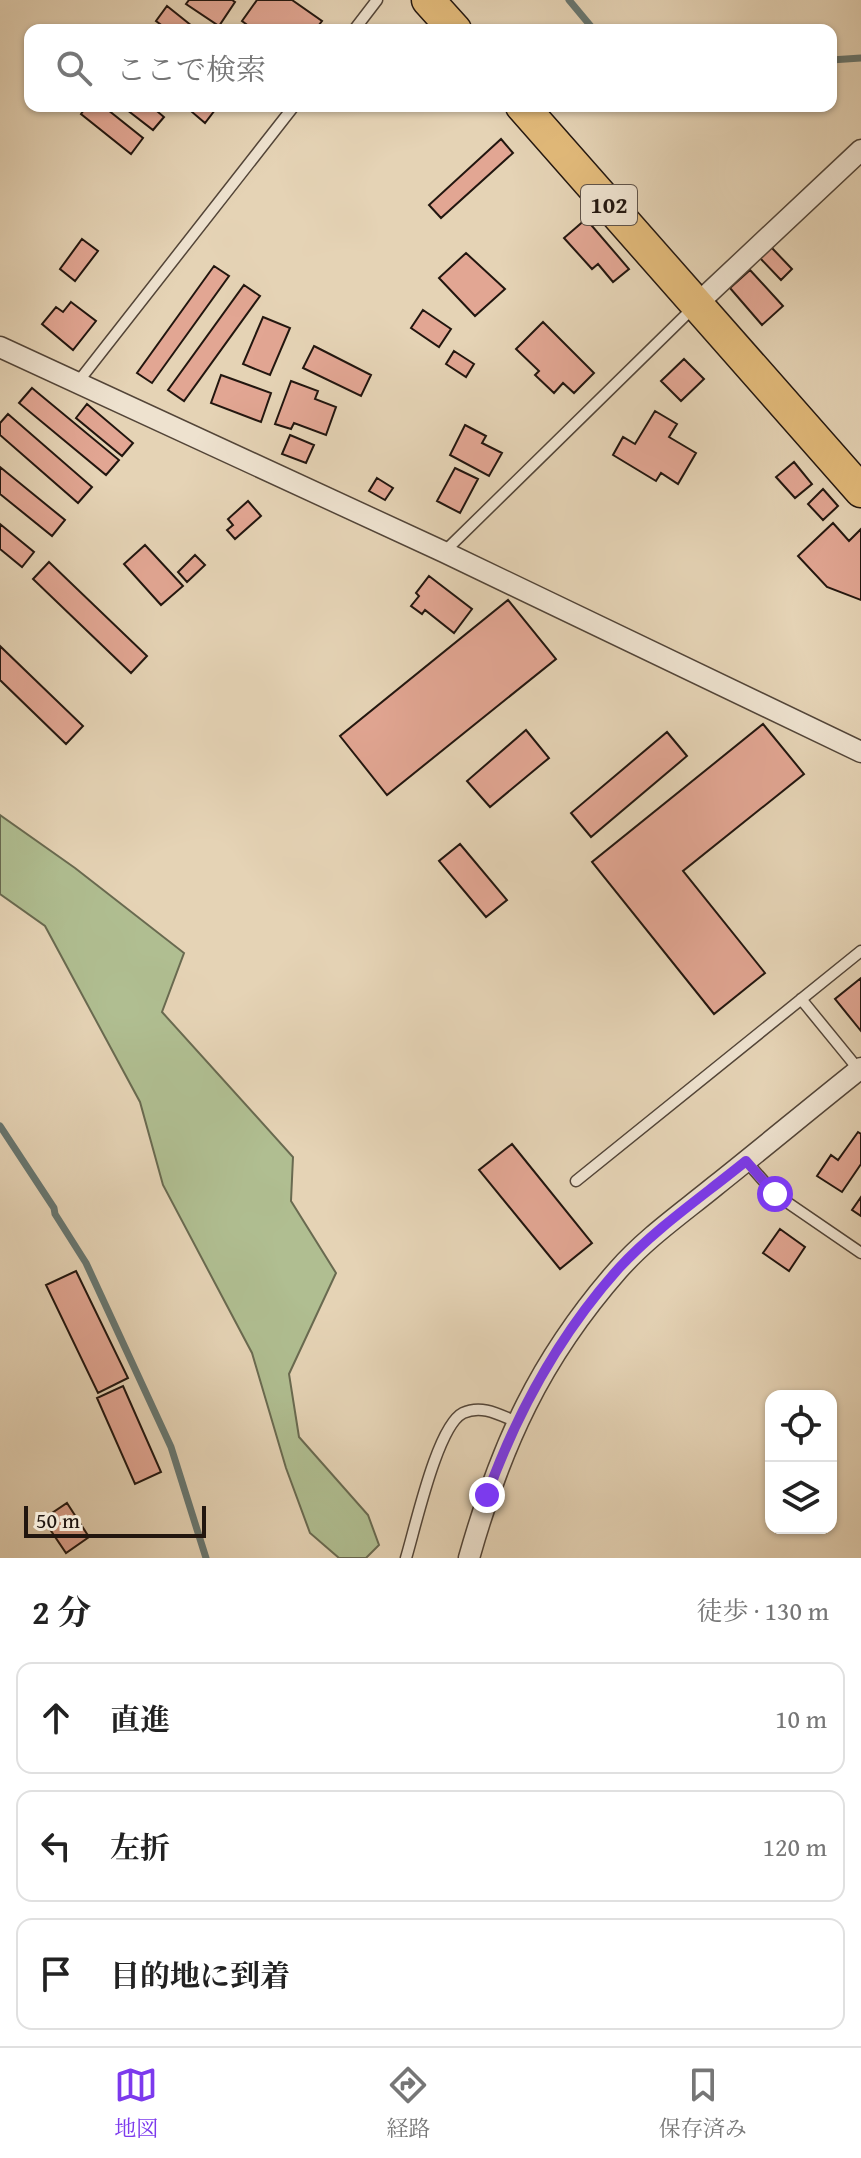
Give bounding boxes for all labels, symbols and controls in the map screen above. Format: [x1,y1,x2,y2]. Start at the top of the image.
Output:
search box [24,24,837,112]
icon: search [52,46,96,90]
text: ここで検索 [116,47,266,91]
road number: 102 [581,185,637,225]
route start [757,1176,793,1212]
map controls [765,1390,837,1534]
button: locate [765,1390,837,1462]
button: layers [765,1462,837,1534]
route end [469,1477,505,1513]
scale bar [24,1502,206,1538]
text: 50 m [36,1504,80,1536]
text: 2 分 [32,1587,91,1636]
text: 徒歩 · 130 m [697,1591,829,1630]
icon: ahead [34,1696,78,1740]
text: 直進 [110,1697,170,1741]
text: 10 m [775,1699,827,1738]
icon: left [34,1824,78,1868]
text: 左折 [110,1825,170,1869]
text: 120 m [762,1827,827,1866]
icon: arrive [34,1952,78,1996]
text: 目的地に到着 [110,1953,290,1997]
tab: 地図 [114,2063,158,2144]
tab: 経路 [386,2063,431,2144]
tab: 保存済み [659,2063,747,2144]

